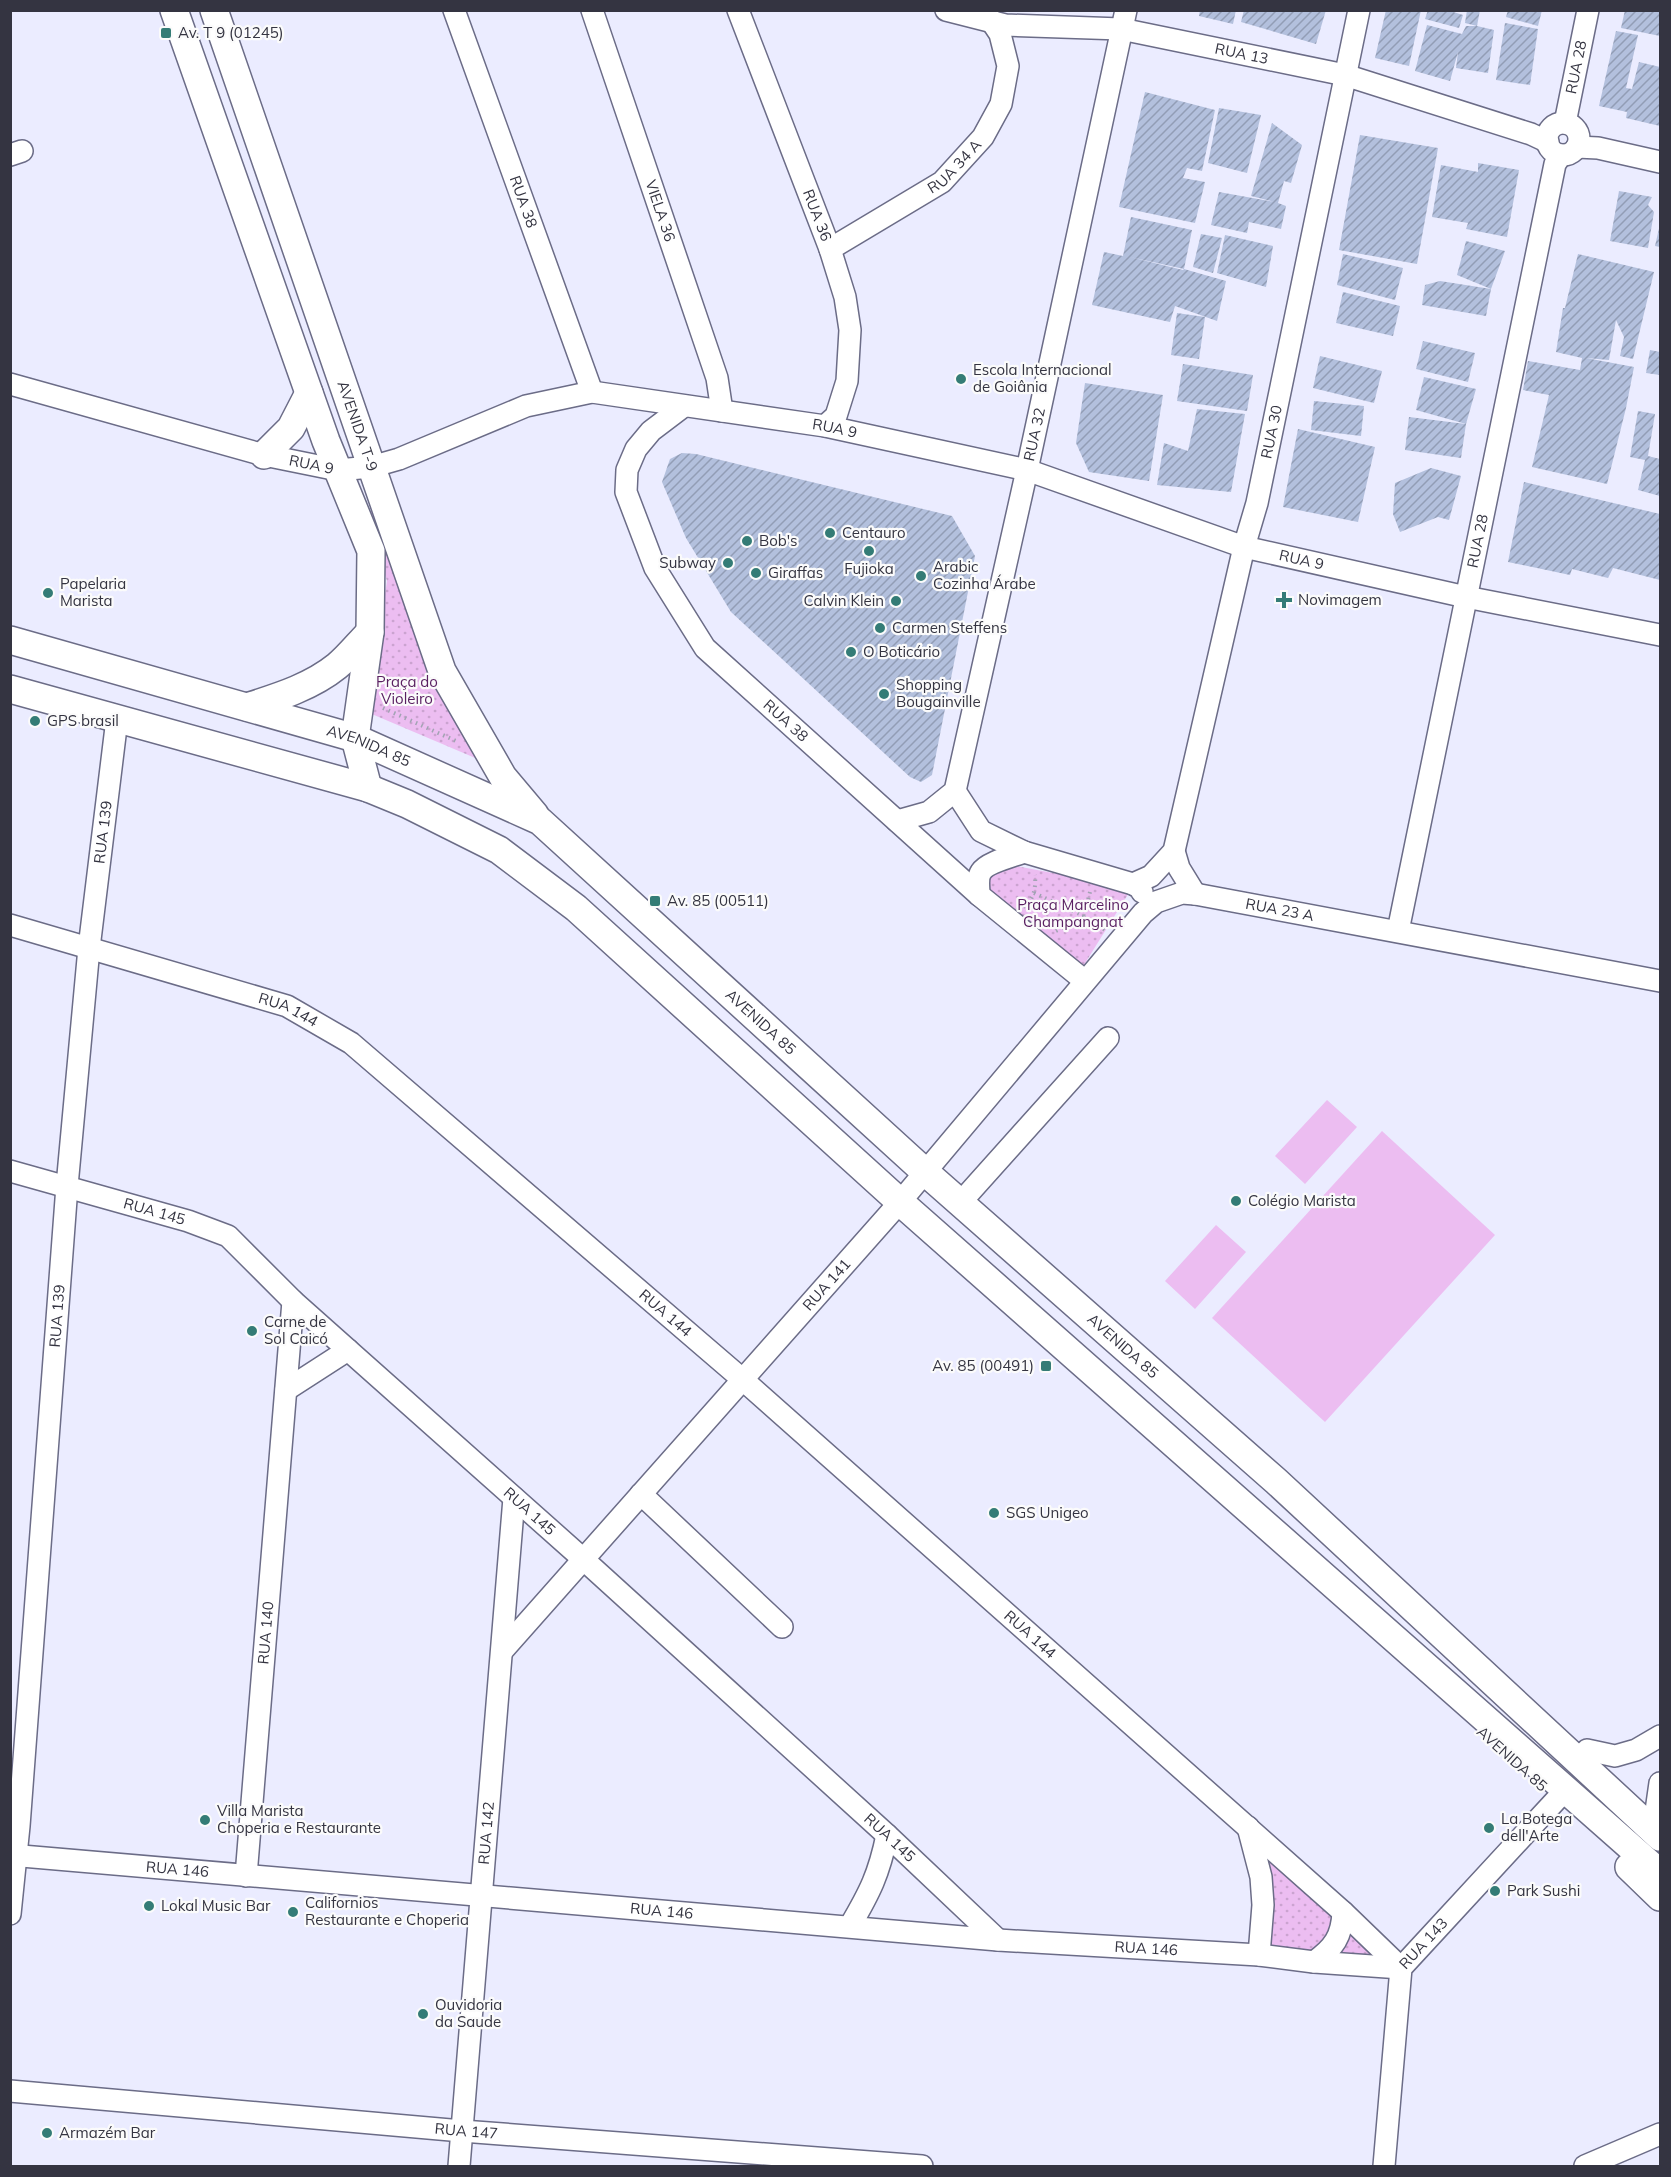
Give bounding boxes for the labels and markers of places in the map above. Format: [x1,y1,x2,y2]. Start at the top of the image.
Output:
place label: Av. T 9 (01245) [178,23,284,42]
marker: Av. T 9 (01245) [159,26,173,40]
place label: Escola Internacional de Goiânia [973,360,1112,396]
marker: Escola Internacional de Goiânia [954,372,968,386]
place label: Centauro [842,523,906,542]
marker: Centauro [823,526,837,540]
place label: Bob's [759,531,798,550]
marker: Bob's [740,534,754,548]
marker: Fujioka [862,544,876,558]
place label: Subway [659,553,716,572]
marker: Subway [721,556,735,570]
place label: Arabic Cozinha Árabe [933,557,1036,593]
place label: Fujioka [844,559,894,578]
place label: Giraffas [768,563,823,582]
marker: Giraffas [749,566,763,580]
marker: Arabic Cozinha Árabe [914,569,928,583]
place label: Papelaria Marista [60,574,126,610]
marker: Papelaria Marista [41,586,55,600]
place label: Novimagem [1298,590,1382,609]
place label: Calvin Klein [804,591,884,610]
marker: Novimagem [1275,591,1293,609]
marker: Calvin Klein [889,594,903,608]
place label: Carmen Steffens [892,618,1007,637]
marker: Carmen Steffens [873,621,887,635]
place label: O Boticário [863,642,940,661]
marker: O Boticário [844,645,858,659]
place label: Shopping Bougainville [896,675,981,711]
marker: Shopping Bougainville [877,687,891,701]
place label: GPS brasil [47,711,119,730]
marker: GPS brasil [28,714,42,728]
place label: Av. 85 (00511) [667,891,769,910]
marker: Av. 85 (00511) [648,894,662,908]
place label: Colégio Marista [1248,1191,1356,1210]
marker: Colégio Marista [1229,1194,1243,1208]
place label: Carne de Sol Caicó [264,1312,328,1348]
marker: Carne de Sol Caicó [245,1324,259,1338]
place label: Av. 85 (00491) [932,1356,1034,1375]
marker: Av. 85 (00491) [1039,1359,1053,1373]
place label: SGS Unigeo [1006,1503,1089,1522]
marker: SGS Unigeo [987,1506,1001,1520]
place label: Villa Marista Choperia e Restaurante [217,1801,381,1837]
place label: La Botega dell'Arte [1501,1809,1572,1845]
marker: Villa Marista Choperia e Restaurante [198,1813,212,1827]
marker: La Botega dell'Arte [1482,1821,1496,1835]
place label: Park Sushi [1507,1881,1580,1900]
marker: Park Sushi [1488,1884,1502,1898]
place label: Californios Restaurante e Choperia [305,1893,469,1929]
place label: Lokal Music Bar [161,1896,271,1915]
marker: Lokal Music Bar [142,1899,156,1913]
marker: Californios Restaurante e Choperia [286,1905,300,1919]
place label: Ouvidoria da Saude [435,1995,502,2031]
marker: Ouvidoria da Saude [416,2007,430,2021]
place label: Armazém Bar [59,2123,156,2142]
marker: Armazém Bar [40,2126,54,2140]

